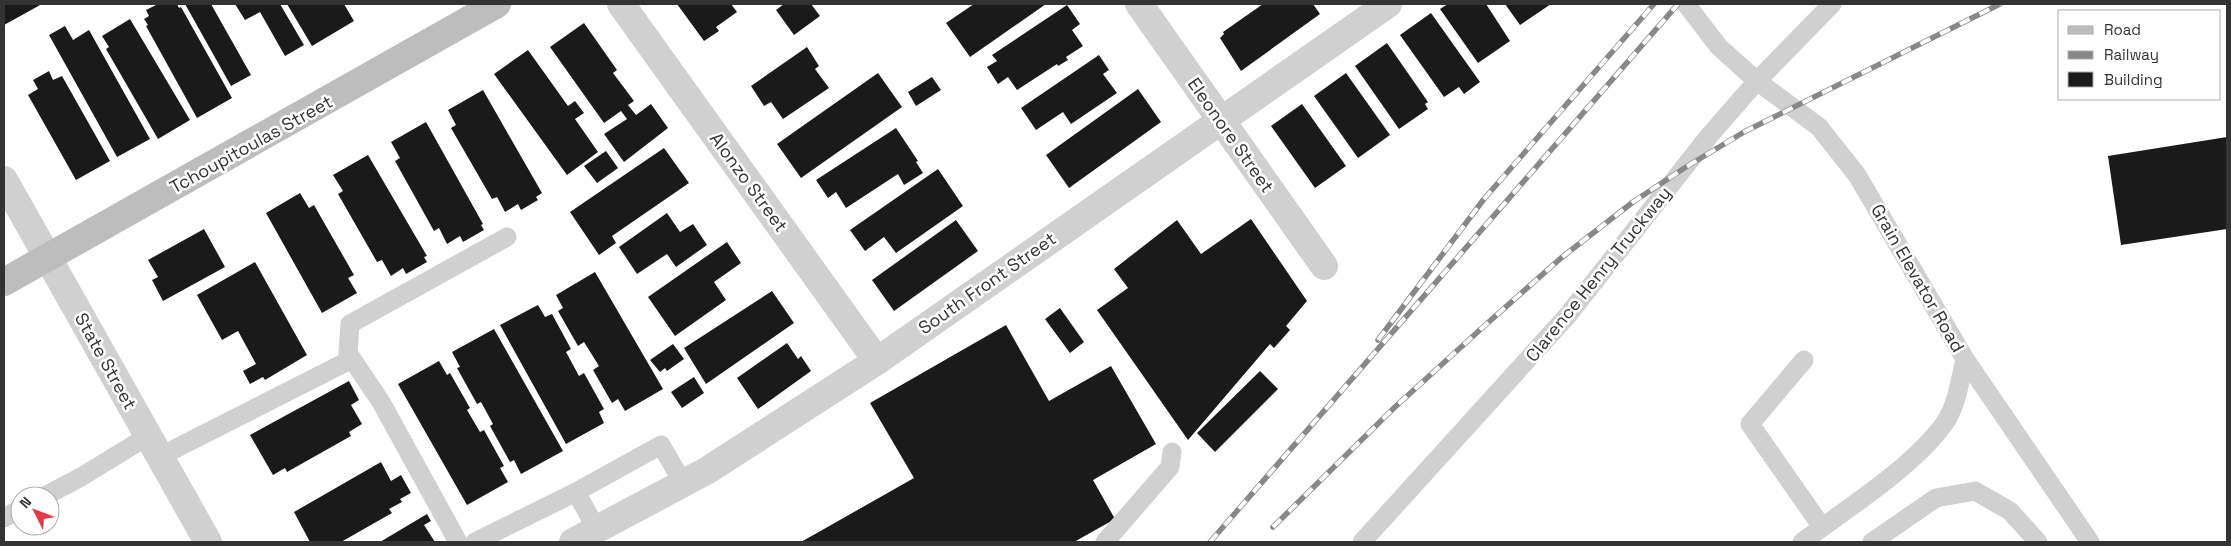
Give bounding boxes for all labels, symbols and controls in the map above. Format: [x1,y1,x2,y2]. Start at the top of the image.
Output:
legend [2058,10,2221,100]
text: Road [2104,20,2141,39]
text: Railway [2104,45,2159,64]
text: Building [2104,70,2163,89]
street label: Eleonore Street [1183,73,1279,197]
street label: Tchoupitoulas Street [166,90,336,198]
street label: Alonzo Street [705,128,793,236]
street label: Clarence Henry Truckway [1520,182,1676,366]
street label: Grain Elevator Road [1866,200,1970,356]
street label: South Front Street [914,227,1060,339]
street label: State Street [70,309,142,413]
north arrow [10,486,60,536]
text: N [16,493,35,512]

